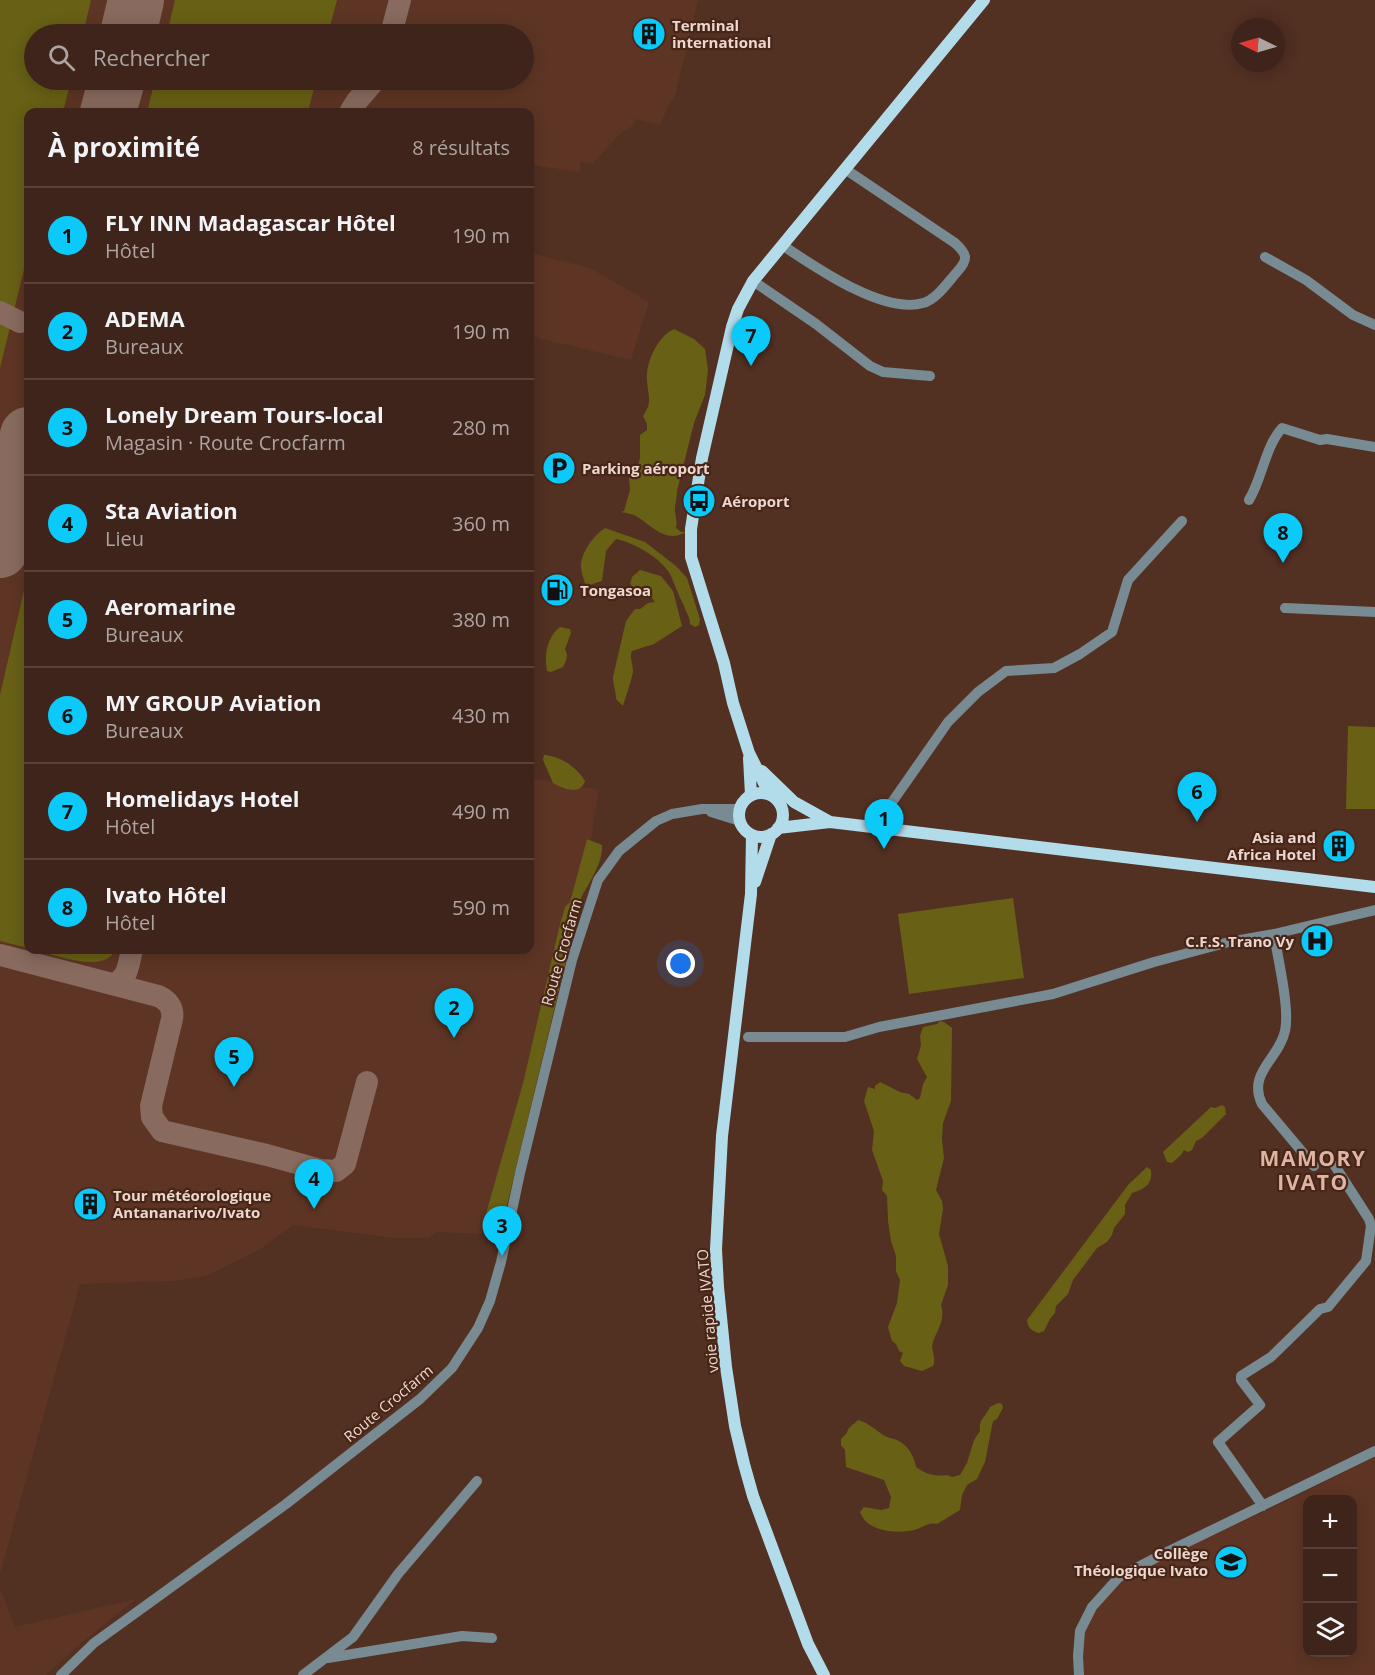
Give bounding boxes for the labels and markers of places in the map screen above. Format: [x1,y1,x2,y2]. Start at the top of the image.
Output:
place label: Terminal international [672,15,771,52]
building icon: Terminal international [631,16,667,52]
pin: 7 [732,316,771,366]
parking icon: Parking aéroport [541,450,577,486]
place label: Parking aéroport [582,458,710,478]
bus stop icon: Aéroport [681,483,717,519]
place label: Aéroport [722,491,790,511]
pin: 8 [1264,514,1302,563]
fuel station icon: Tongasoa [539,572,575,608]
place label: Tongasoa [580,580,651,600]
pin: 6 [1178,772,1216,822]
pin: 1 [864,800,904,849]
place label: Asia and Africa Hotel [1227,827,1316,864]
building icon: Asia and Africa Hotel [1321,828,1357,864]
hospital icon: C.F.S. Trano Vy [1299,923,1335,959]
place label: C.F.S. Trano Vy [1185,931,1294,951]
pin: 2 [434,988,474,1038]
pin: 5 [214,1038,254,1087]
pin: 4 [294,1160,334,1209]
place label: Tour météorologique Antananarivo/Ivato [113,1185,271,1222]
building icon: Tour météorologique Antananarivo/Ivato [72,1186,108,1222]
pin: 3 [482,1206,522,1256]
place label: Collège Théologique Ivato [1074,1543,1208,1580]
school or university icon: Collège Théologique Ivato [1213,1544,1249,1580]

